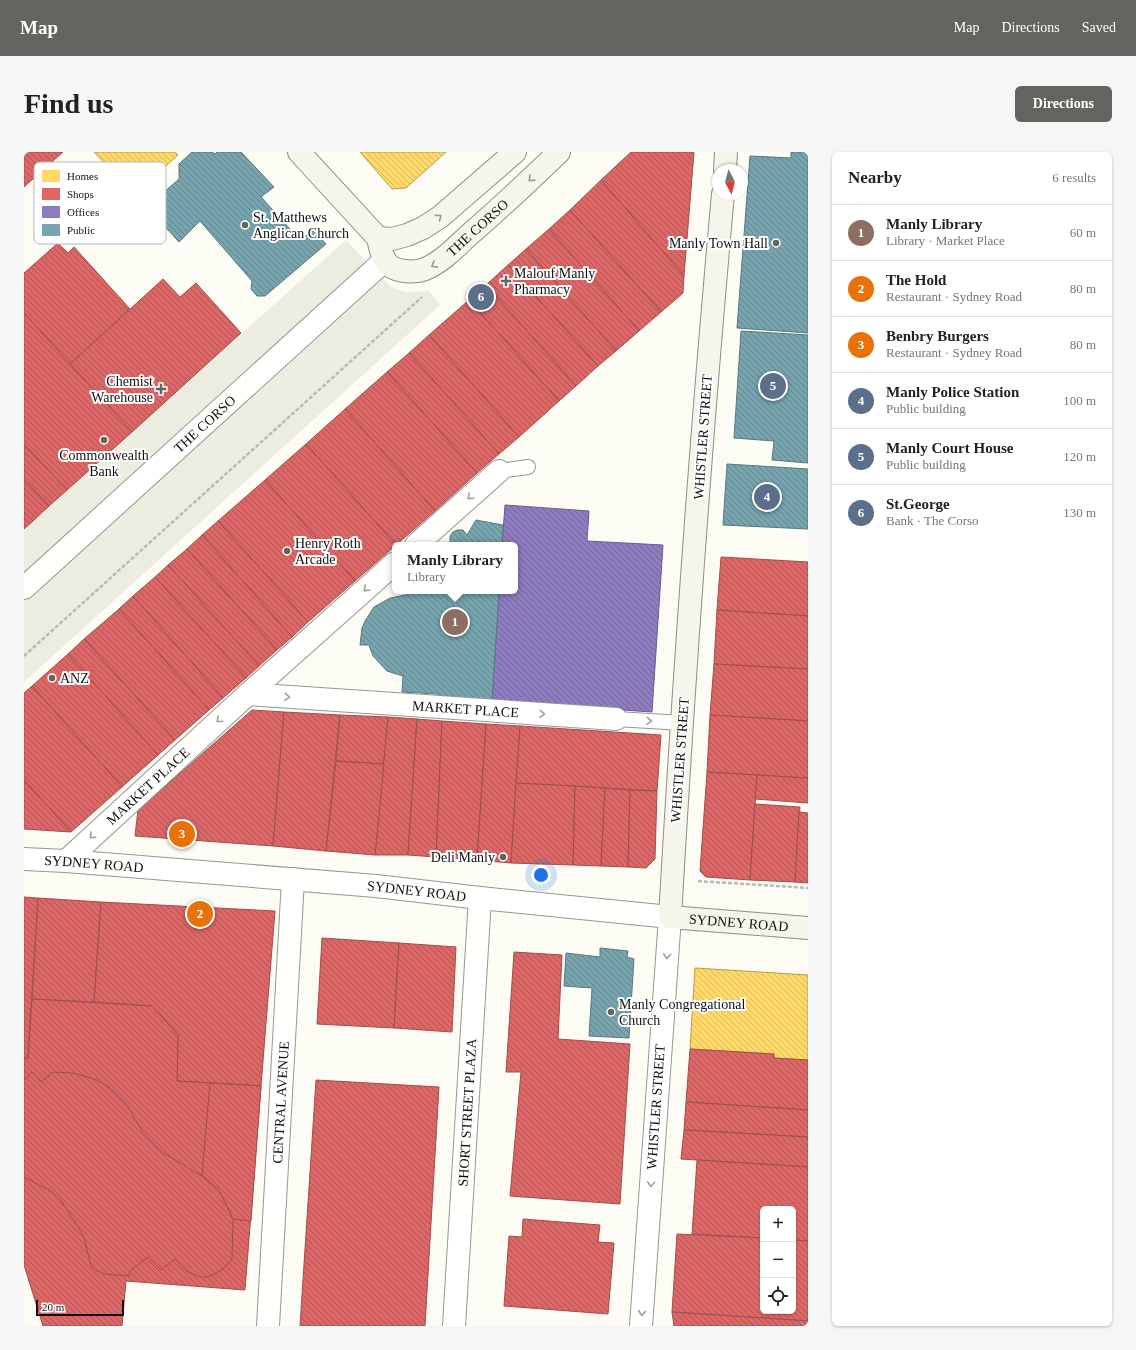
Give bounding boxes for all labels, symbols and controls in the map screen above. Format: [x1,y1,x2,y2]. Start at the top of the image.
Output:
text: Map [20,17,58,38]
text: Map [954,20,979,35]
text: Directions [1001,20,1060,35]
text: Saved [1082,20,1116,35]
button: Directions [1015,86,1112,122]
text: Find us [24,88,114,119]
legend [34,162,166,244]
north arrow [712,164,748,200]
text: Nearby [848,168,902,187]
text: Homes [67,170,98,182]
text: 6 results [1052,170,1096,185]
one-way arrow [528,174,536,182]
text: Shops [67,188,94,200]
street label: THE CORSO [444,196,511,259]
text: Offices [67,206,99,218]
place label: St. Matthews Anglican Church [253,210,349,241]
one-way arrow [435,215,442,222]
text: Manly Library [886,216,982,232]
marker: St. Matthews Anglican Church [240,220,250,230]
text: Public [67,224,95,236]
text: 1 [858,225,864,240]
text: 60 m [1070,225,1096,240]
text: Library · Market Place [886,233,1005,248]
place label: Manly Town Hall [669,236,768,251]
marker: Manly Town Hall [771,238,781,248]
one-way arrow [431,260,438,267]
place label: Malouf Manly Pharmacy [514,266,595,297]
text: The Hold [886,272,946,288]
marker: Malouf Manly Pharmacy [501,276,511,286]
text: 2 [858,281,864,296]
text: 80 m [1070,281,1096,296]
pin: 6 [468,282,494,312]
text: Restaurant · Sydney Road [886,289,1022,304]
text: Benbry Burgers [886,328,989,344]
text: 3 [858,337,864,352]
text: 80 m [1070,337,1096,352]
text: Restaurant · Sydney Road [886,345,1022,360]
pin: 5 [760,371,786,401]
street label: WHISTLER STREET [691,373,715,500]
place label: Chemist Warehouse [91,374,153,405]
marker: Chemist Warehouse [156,384,166,394]
text: Manly Police Station [886,384,1019,400]
street label: THE CORSO [171,392,238,456]
text: 4 [858,393,864,408]
text: 100 m [1063,393,1096,408]
text: Public building [886,401,966,416]
marker: Commonwealth Bank [99,435,109,445]
text: Manly Court House [886,440,1014,456]
place label: Commonwealth Bank [59,448,149,479]
text: 5 [858,449,864,464]
text: 120 m [1063,449,1096,464]
text: Public building [886,457,966,472]
pin: 4 [754,482,780,512]
one-way arrow [467,492,475,500]
text: St.George [886,496,950,512]
text: 6 [858,505,864,520]
text: 130 m [1063,505,1096,520]
text: Bank · The Corso [886,513,979,528]
place label: Henry Roth Arcade [295,536,361,567]
popup [392,542,518,594]
marker: Henry Roth Arcade [282,546,292,556]
text: Manly Library [407,552,503,568]
text: Library [407,569,446,584]
one-way arrow [363,585,371,592]
pin: 1 [442,607,468,637]
place label: ANZ [60,671,89,686]
marker: ANZ [47,673,57,683]
one-way arrow [284,692,290,701]
street label: WHISTLER STREET [668,696,692,823]
street label: MARKET PLACE [412,698,519,720]
one-way arrow [539,709,545,718]
one-way arrow [216,715,224,723]
one-way arrow [646,716,652,725]
street label: MARKET PLACE [103,744,192,828]
pin: 3 [169,819,195,849]
one-way arrow [90,832,97,839]
place label: Deli Manly [431,850,495,865]
street label: SYDNEY ROAD [44,852,144,875]
marker: Deli Manly [498,852,508,862]
your location [531,865,551,885]
street label: SYDNEY ROAD [367,878,467,904]
pin: 2 [187,899,213,929]
street label: SYDNEY ROAD [689,911,789,934]
one-way arrow [663,953,672,959]
place label: Manly Congregational Church [619,997,745,1028]
marker: Manly Congregational Church [606,1007,616,1017]
street label: SHORT STREET PLAZA [455,1037,479,1187]
street label: CENTRAL AVENUE [270,1041,291,1164]
street label: WHISTLER STREET [644,1043,668,1170]
one-way arrow [647,1181,656,1187]
map controls [760,1206,796,1314]
button: + [760,1206,796,1242]
button: − [760,1242,796,1278]
button: locate [760,1278,796,1314]
scale bar [36,1298,124,1317]
text: 20 m [42,1301,64,1313]
one-way arrow [637,1310,646,1316]

